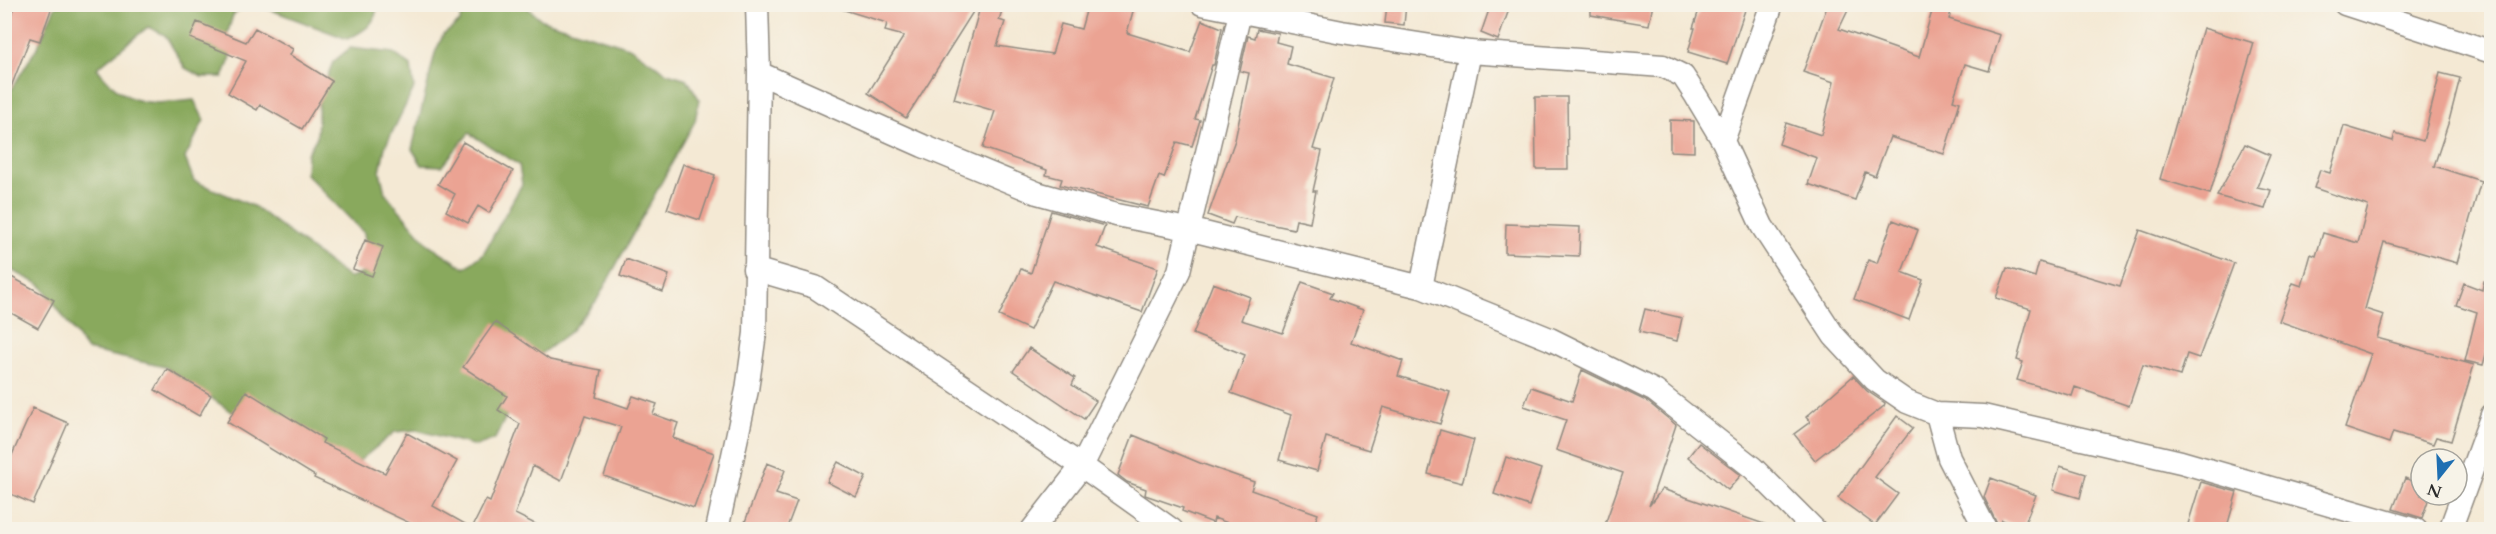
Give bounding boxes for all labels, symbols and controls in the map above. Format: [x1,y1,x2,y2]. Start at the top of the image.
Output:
north arrow [2409,447,2469,507]
text: N [2425,478,2445,503]

